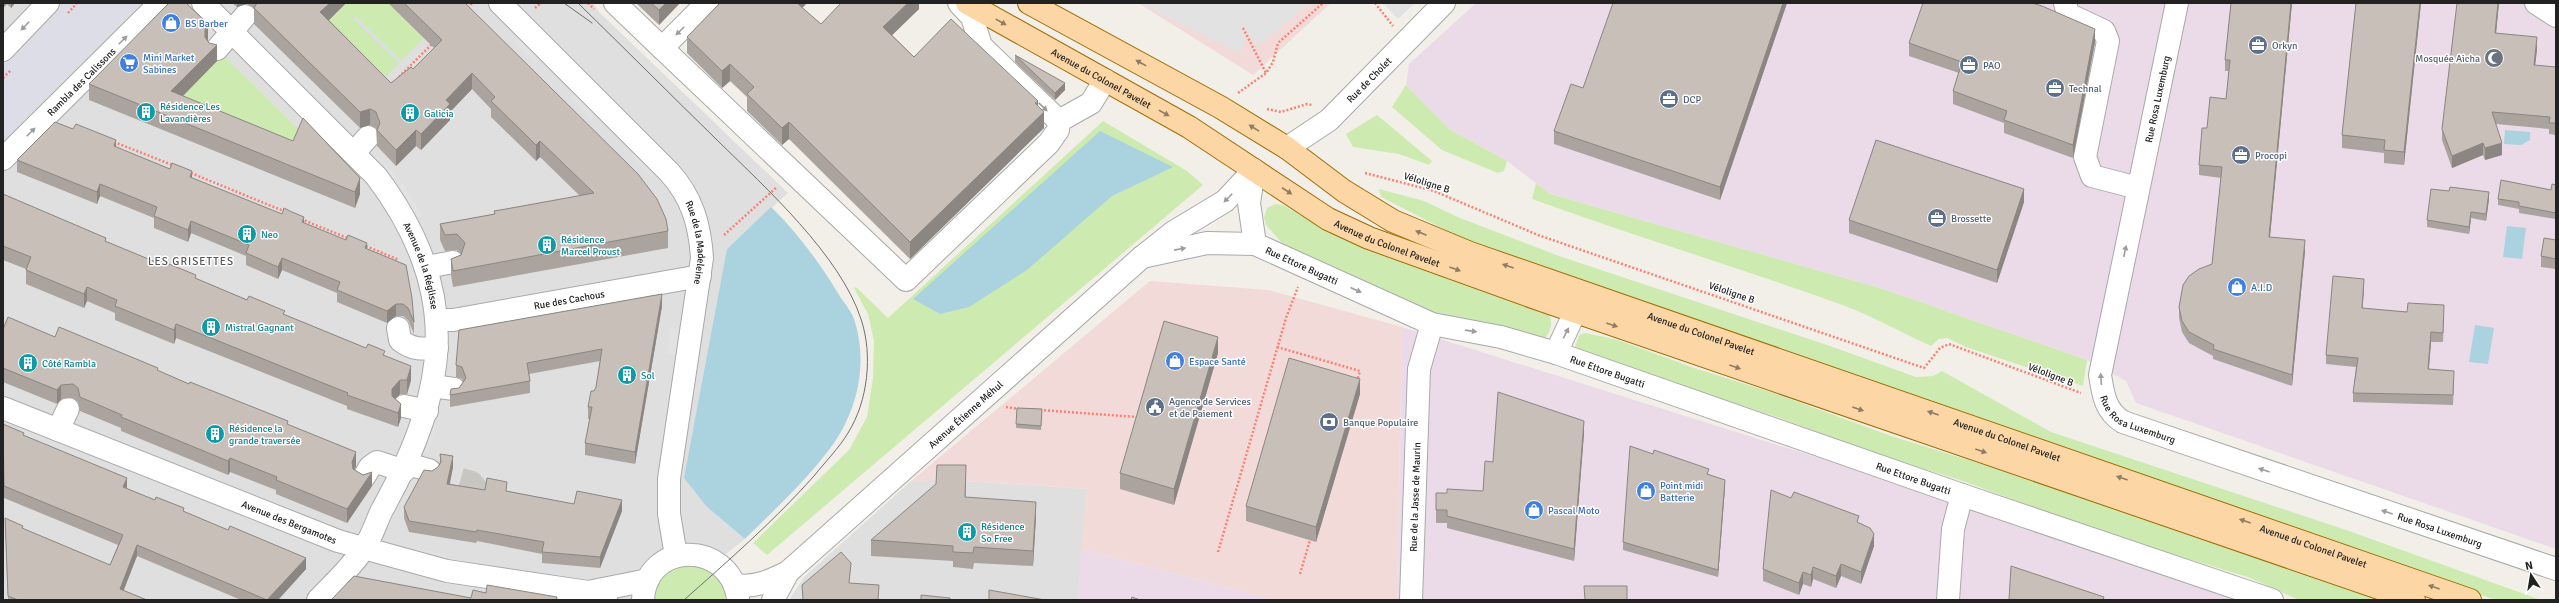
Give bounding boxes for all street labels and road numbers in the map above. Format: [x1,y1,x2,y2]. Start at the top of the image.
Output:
street label: Rambla des Calissons [45,45,119,119]
street label: Avenue du Colonel Pavelet [1049,46,1153,112]
street label: Rue de Cholet [1344,55,1395,106]
street label: Rue Rosa Luxemburg [2143,55,2173,144]
street label: Véloligne B [1402,170,1451,196]
street label: Rue de la Madeleine [682,199,707,285]
street label: Avenue du Colonel Pavelet [1332,218,1442,270]
street label: Avenue de la Réglisse [400,220,440,310]
street label: Rue Ettore Bugatti [1263,244,1340,288]
street label: Véloligne B [1707,279,1756,306]
street label: Rue des Cachous [533,288,606,312]
street label: Avenue du Colonel Pavelet [1646,310,1756,358]
street label: Rue Ettore Bugatti [1568,353,1646,391]
street label: Véloligne B [2026,361,2075,389]
street label: Avenue Étienne Méhul [926,379,1006,451]
street label: Rue Rosa Luxemburg [2097,394,2177,446]
street label: Avenue du Colonel Pavelet [1952,416,2063,465]
street label: Rue de la Jasse de Maurin [1408,442,1423,552]
street label: Rue Ettore Bugatti [1874,460,1952,498]
street label: Avenue des Bergamotes [240,498,339,547]
street label: Rue Rosa Luxemburg [2396,511,2484,551]
street label: Avenue du Colonel Pavelet [2258,522,2369,571]

